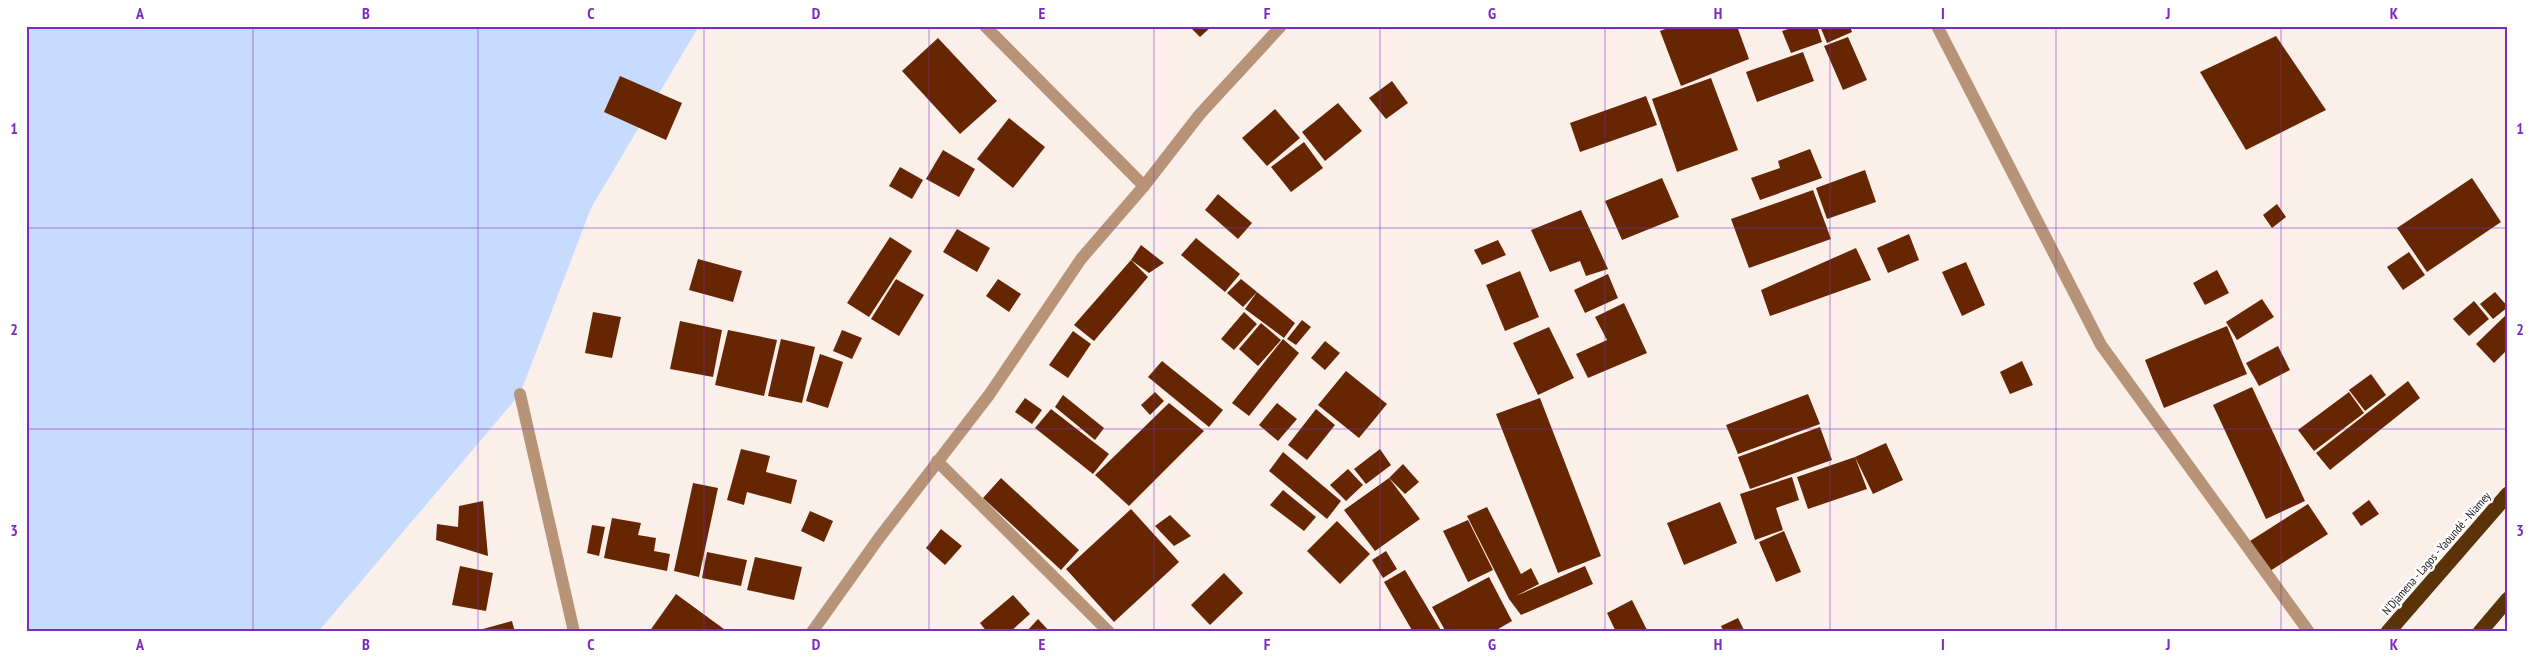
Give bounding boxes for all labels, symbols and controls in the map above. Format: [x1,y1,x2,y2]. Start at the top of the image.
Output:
text: A [135,3,145,23]
text: B [362,3,370,23]
text: C [587,3,595,23]
text: D [812,3,821,23]
text: E [1039,3,1046,23]
text: F [1264,3,1271,23]
text: G [1488,3,1496,23]
text: H [1714,3,1722,23]
text: I [1941,3,1945,23]
text: J [2165,3,2170,23]
text: K [2390,3,2399,23]
text: 1 [10,118,18,138]
text: 1 [2516,118,2524,138]
text: 2 [10,319,18,339]
text: 2 [2516,319,2524,339]
street label: N'Djamena - Lagos - Yaoundé - Niamey [2378,488,2494,618]
text: 3 [10,520,18,540]
text: 3 [2516,520,2524,540]
text: A [135,634,145,654]
text: B [362,634,370,654]
text: C [587,634,595,654]
text: D [812,634,821,654]
text: E [1039,634,1046,654]
text: F [1264,634,1271,654]
text: G [1488,634,1496,654]
text: H [1714,634,1722,654]
text: I [1941,634,1945,654]
text: J [2165,634,2170,654]
text: K [2390,634,2399,654]

